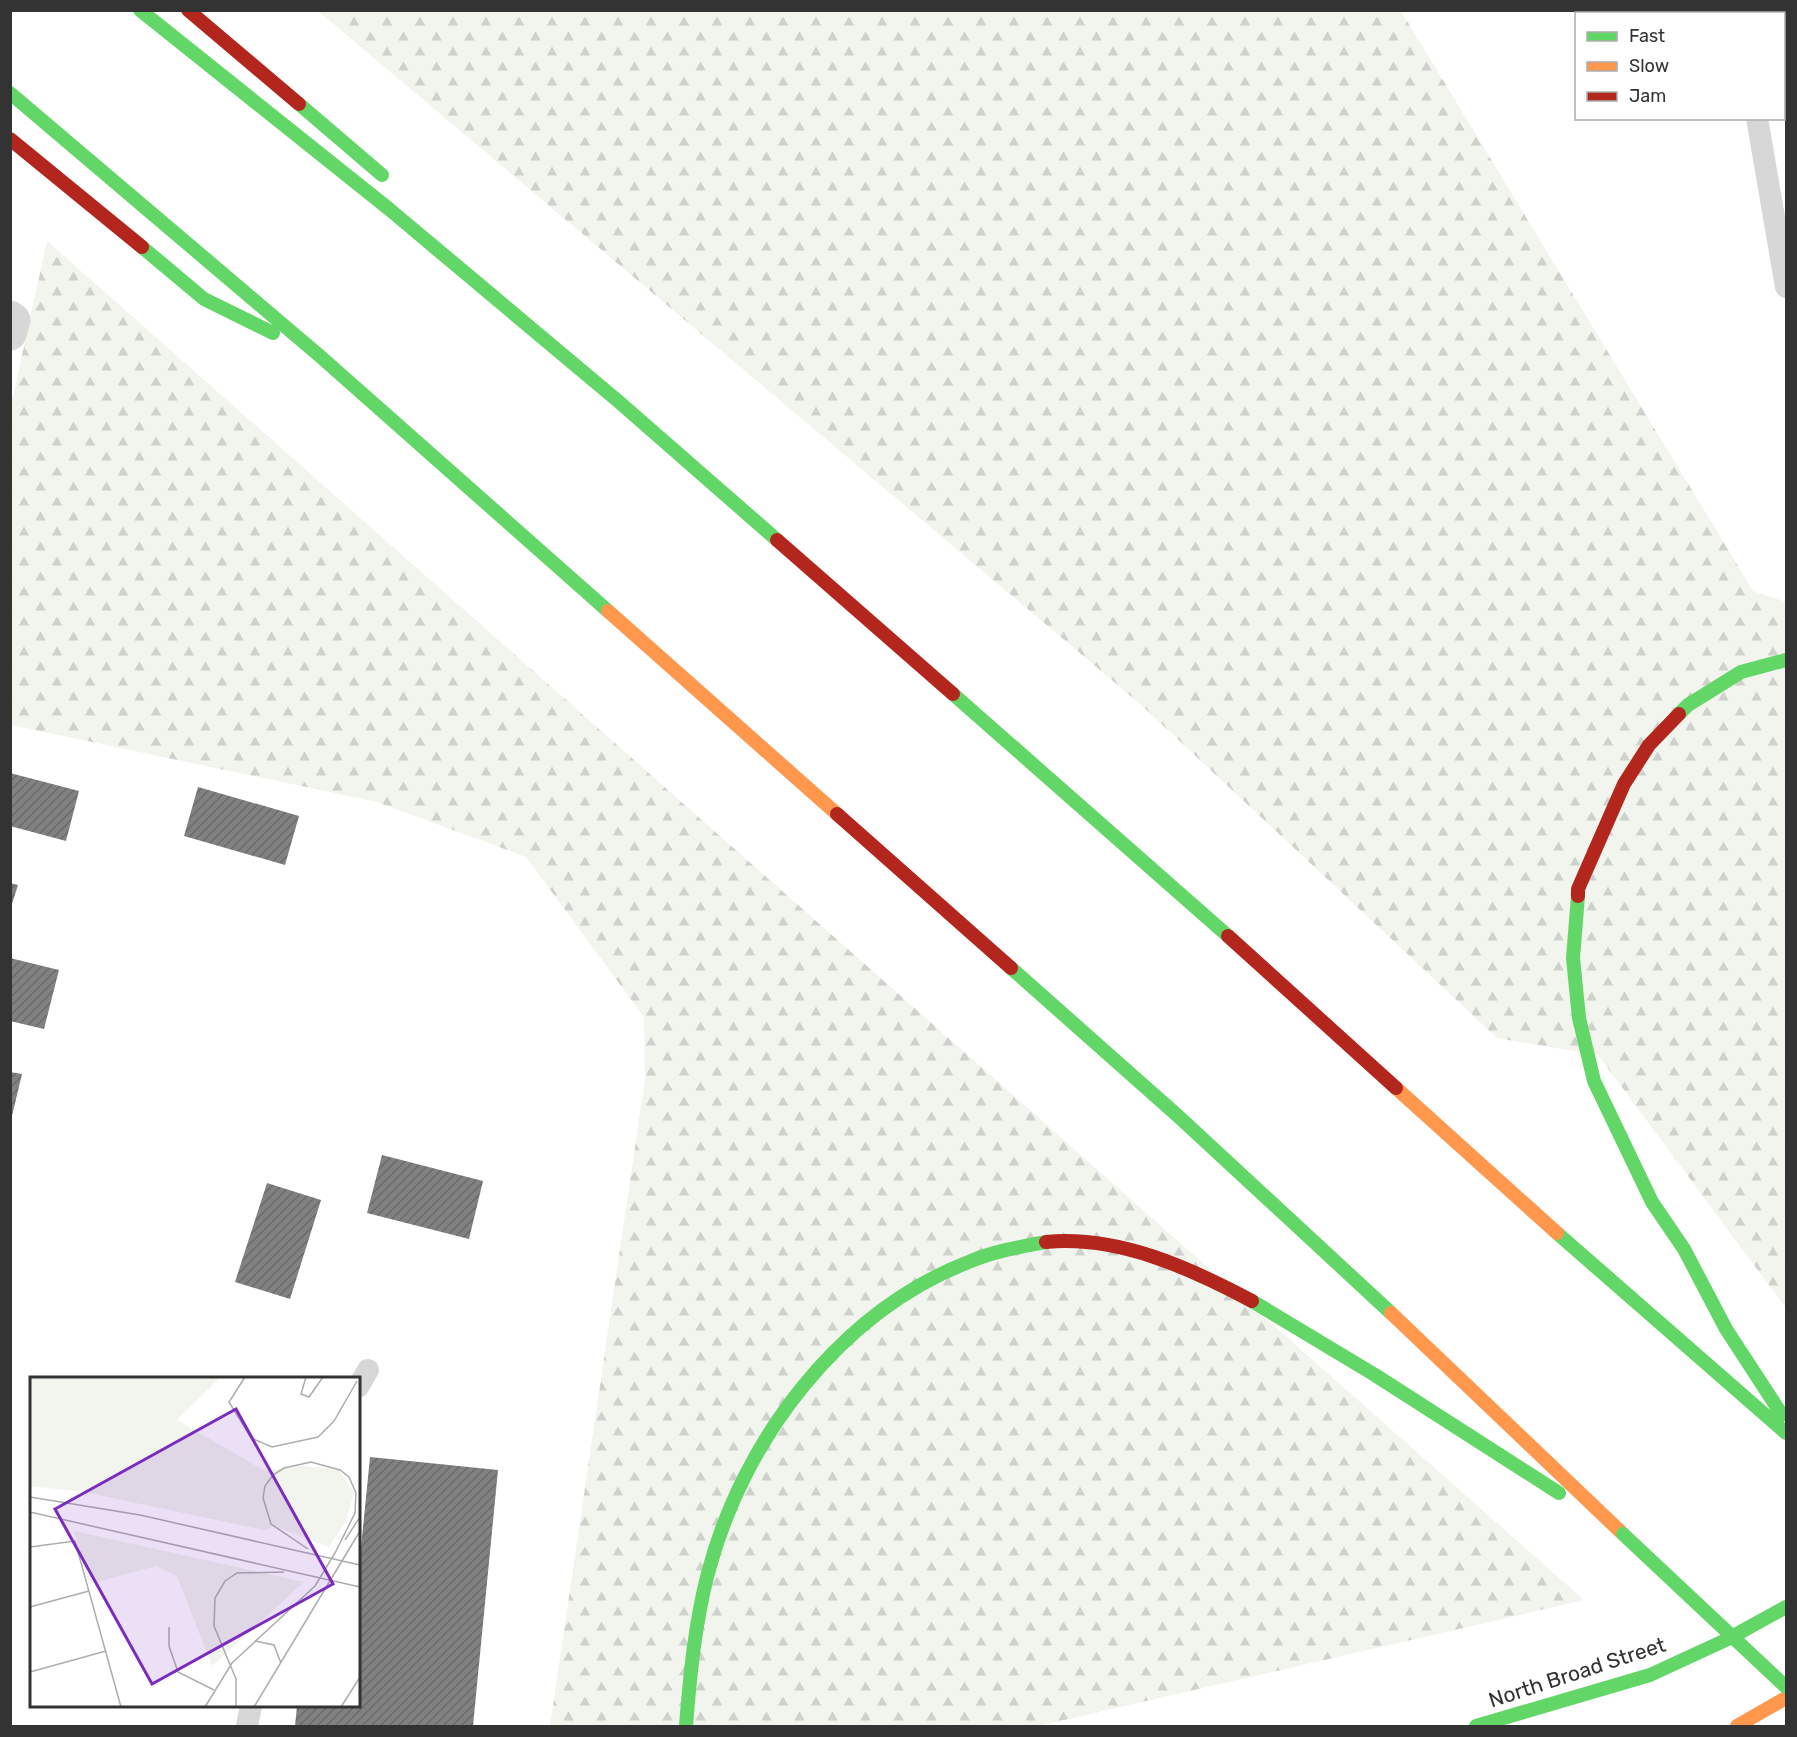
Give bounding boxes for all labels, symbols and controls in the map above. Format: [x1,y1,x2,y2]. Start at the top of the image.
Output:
legend [1575,12,1785,120]
text: Fast [1629,25,1665,47]
text: Slow [1629,55,1669,77]
text: Jam [1629,85,1666,107]
inset map [30,1377,360,1707]
street label: North Broad Street [1485,1632,1669,1712]

